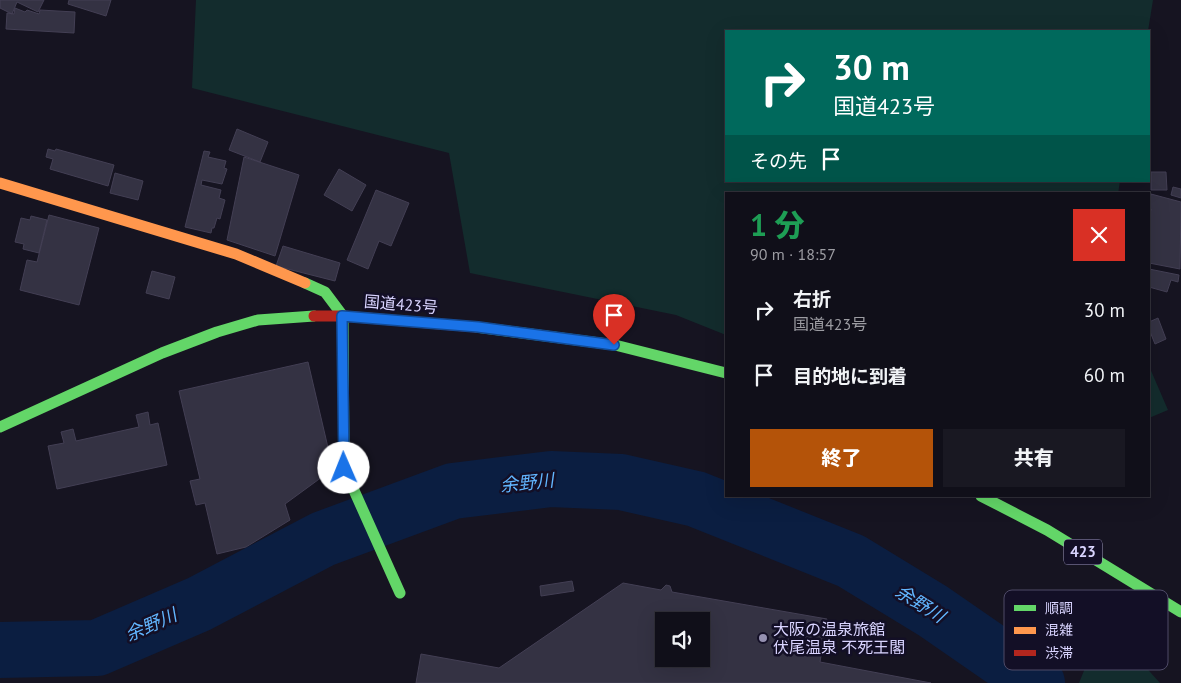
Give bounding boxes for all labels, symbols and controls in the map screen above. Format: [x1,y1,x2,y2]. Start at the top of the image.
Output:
text: 30 m [833,44,910,90]
icon: right [750,50,815,115]
text: 国道423号 [833,92,935,120]
icon: arrive [817,145,845,173]
text: その先 [750,149,807,173]
text: 1 分 [750,205,805,244]
button: close [1073,209,1125,261]
text: 90 m · 18:57 [750,244,836,264]
text: 右折 [793,287,831,311]
street label: 国道423号 [363,291,439,317]
pin [593,294,635,345]
icon: right [750,296,778,324]
text: 30 m [1084,298,1125,322]
icon: arrive [600,301,628,329]
text: 国道423号 [793,314,867,334]
icon: arrive [750,361,778,389]
text: 60 m [1084,363,1125,387]
text: 目的地に到着 [793,364,907,388]
button: 終了 [750,429,933,487]
button: 共有 [943,429,1125,487]
position arrow [317,441,369,493]
water label: 余野川 [499,468,557,497]
road number: 423 [1064,540,1102,564]
water label: 余野川 [891,580,951,629]
legend [1004,590,1168,670]
text: 順調 [1045,599,1073,617]
water label: 余野川 [121,602,182,646]
map controls [655,612,710,667]
button: sound [655,612,710,667]
place label: 大阪の温泉旅館 伏尾温泉 不死王閣 [773,619,905,657]
text: 混雑 [1045,621,1073,639]
marker: 大阪の温泉旅館 伏尾温泉 不死王閣 [757,632,769,644]
text: 渋滞 [1045,644,1073,662]

